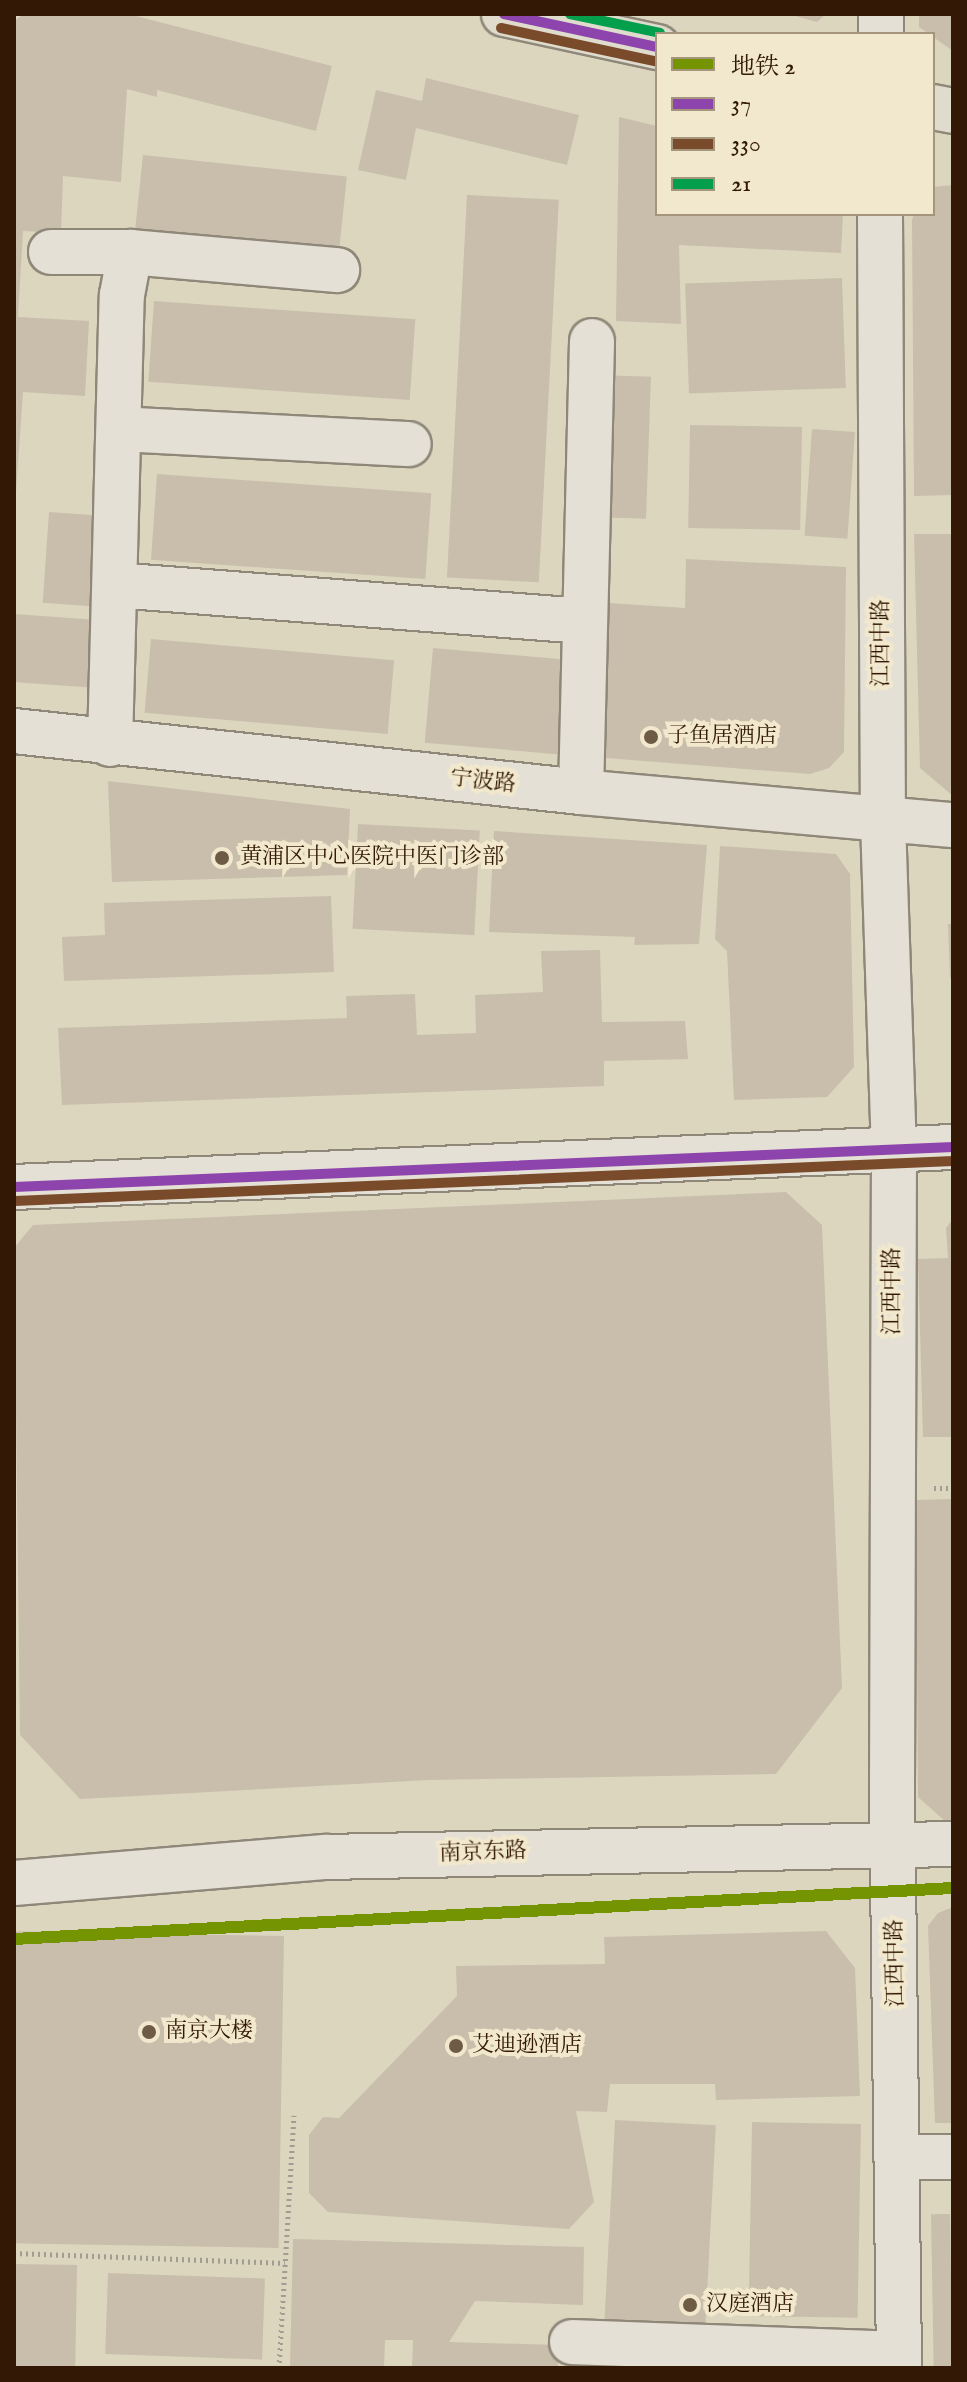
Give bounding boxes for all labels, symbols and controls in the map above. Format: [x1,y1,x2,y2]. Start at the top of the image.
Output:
legend [655,32,935,216]
text: 地铁 2 [731,52,796,83]
text: 37 [731,89,751,120]
text: 330 [731,129,761,160]
text: 21 [731,169,751,200]
street label: 江西中路 [869,599,895,687]
place label: 子鱼居酒店 [667,724,777,750]
marker: 子鱼居酒店 [642,728,660,746]
street label: 宁波路 [449,765,517,799]
place label: 黄浦区中心医院中医门诊部 [240,845,504,871]
marker: 黄浦区中心医院中医门诊部 [211,847,233,869]
street label: 江西中路 [880,1247,906,1335]
street label: 南京东路 [439,1838,527,1868]
street label: 江西中路 [882,1919,910,2007]
place label: 南京大楼 [165,2019,253,2045]
marker: 南京大楼 [140,2023,158,2041]
place label: 艾迪逊酒店 [472,2033,582,2059]
marker: 艾迪逊酒店 [447,2037,465,2055]
place label: 汉庭酒店 [706,2292,794,2318]
marker: 汉庭酒店 [681,2296,699,2314]

